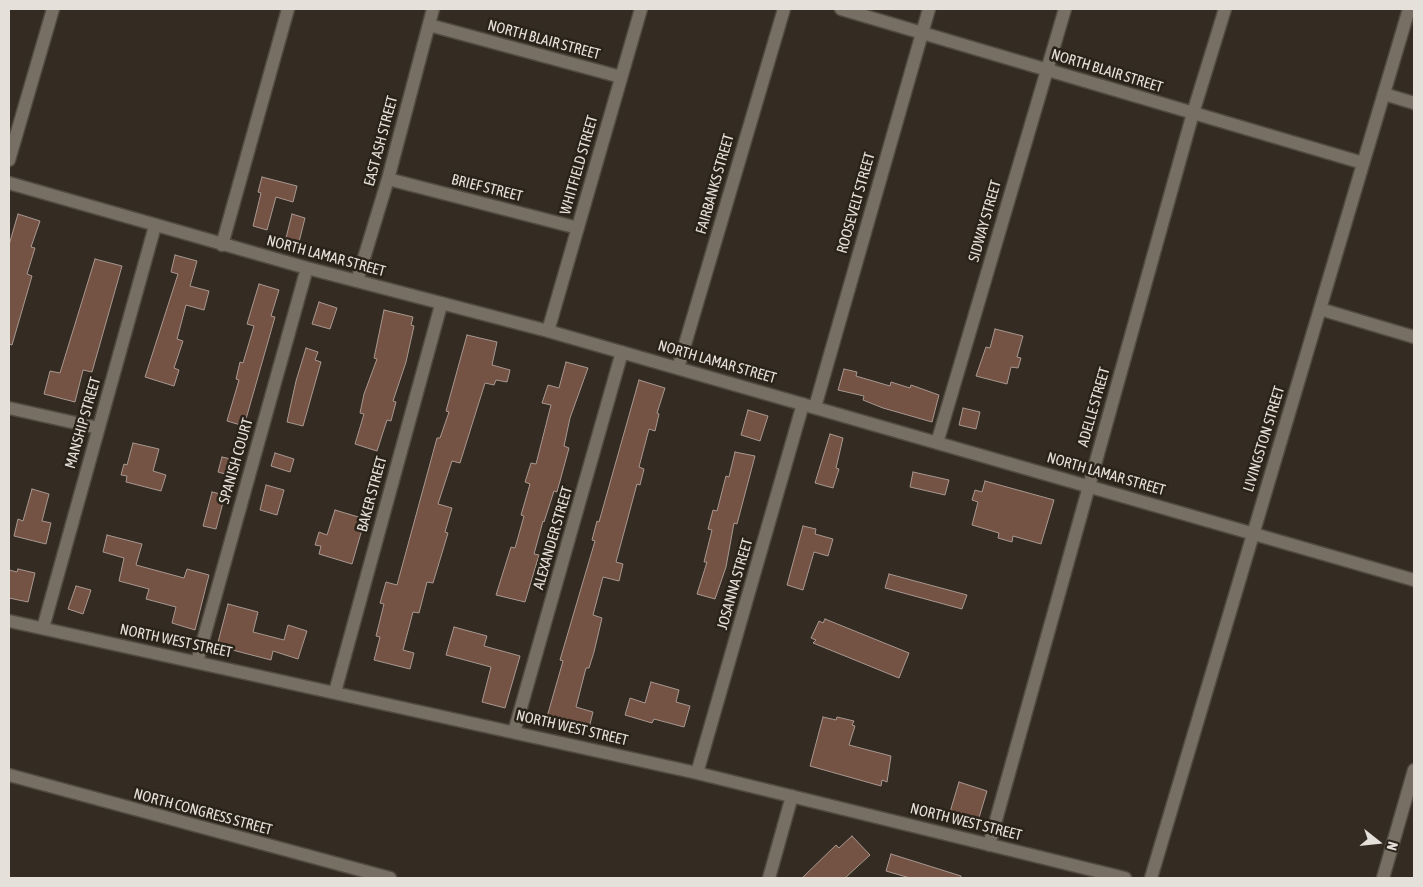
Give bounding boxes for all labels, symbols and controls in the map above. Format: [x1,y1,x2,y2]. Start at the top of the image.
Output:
street label: NORTH BLAIR STREET [486,16,602,64]
street label: NORTH BLAIR STREET [1049,45,1165,97]
street label: EAST ASH STREET [360,94,402,188]
street label: WHITFIELD STREET [556,113,602,217]
street label: FAIRBANKS STREET [692,132,738,236]
street label: ROOSEVELT STREET [833,150,879,256]
street label: BRIEF STREET [450,170,524,206]
street label: SIDWAY STREET [965,178,1005,264]
street label: NORTH LAMAR STREET [265,231,387,281]
street label: NORTH LAMAR STREET [656,336,778,388]
street label: ADELLE STREET [1074,365,1114,449]
street label: MANSHIP STREET [61,375,105,471]
street label: LIVINGSTON STREET [1239,384,1289,494]
street label: SPANISH COURT [215,416,257,506]
street label: NORTH LAMAR STREET [1045,448,1167,500]
street label: BAKER STREET [353,454,391,534]
street label: ALEXANDER STREET [530,484,576,592]
street label: JOSANNA STREET [713,536,757,632]
street label: NORTH WEST STREET [118,620,234,662]
street label: NORTH WEST STREET [514,706,630,750]
street label: NORTH CONGRESS STREET [132,785,274,839]
street label: NORTH WEST STREET [908,799,1024,845]
north arrow [1353,817,1403,867]
text: N [1384,840,1401,852]

